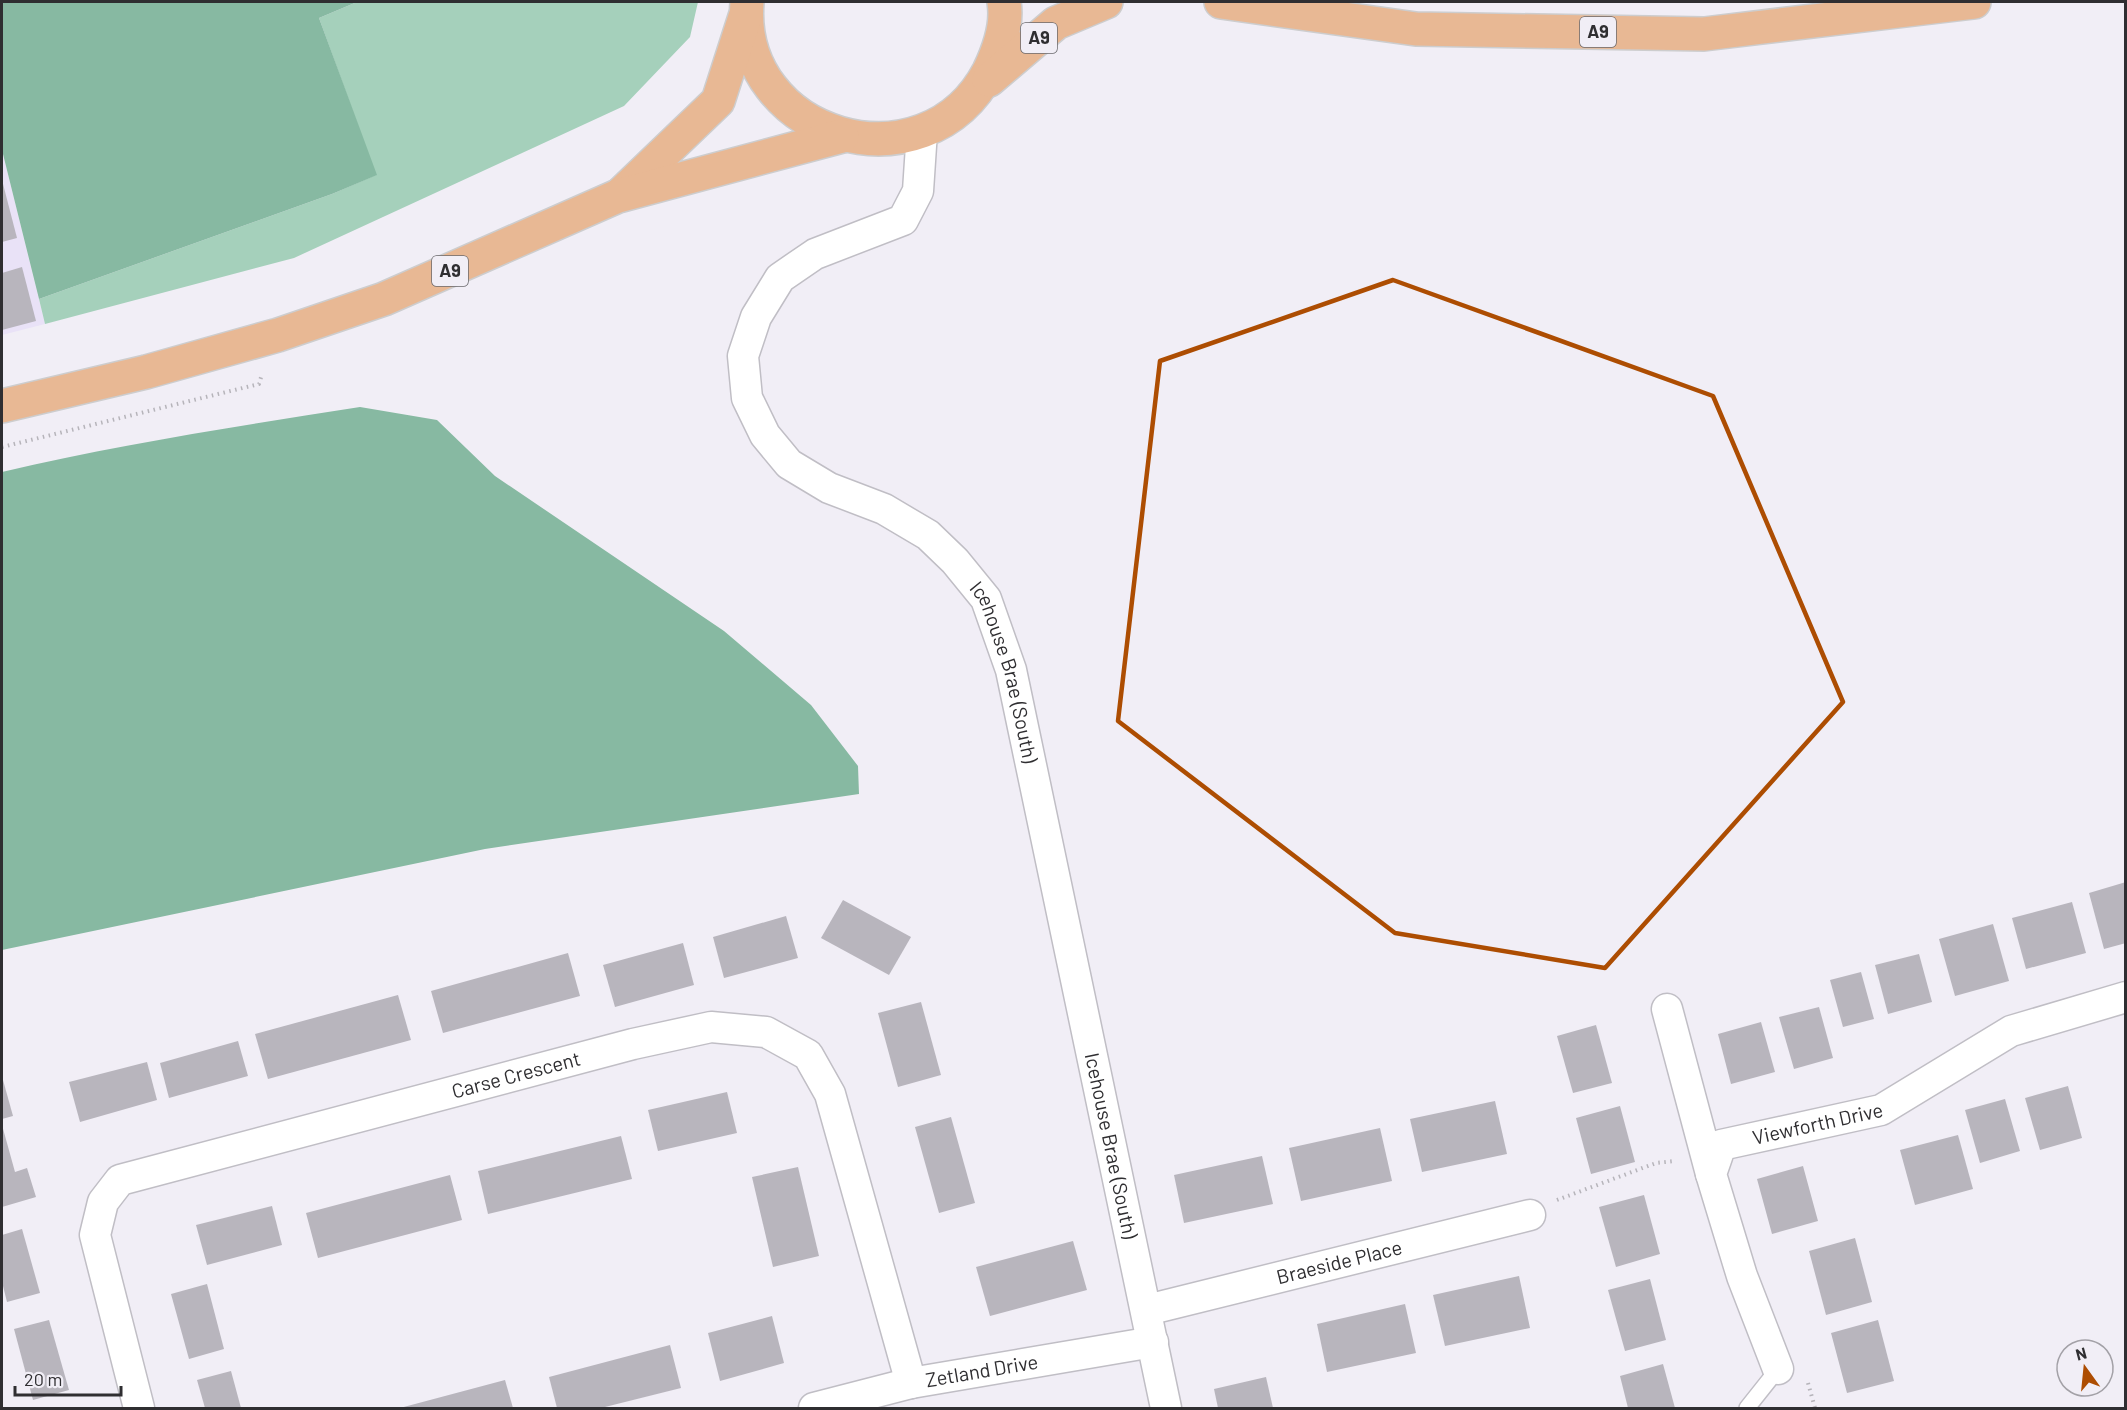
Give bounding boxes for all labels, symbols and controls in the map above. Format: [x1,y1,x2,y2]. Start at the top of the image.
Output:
road number: A9 [1580,17,1616,47]
road number: A9 [1021,23,1057,53]
road number: A9 [432,256,468,286]
street label: Icehouse Brae (South) [965,576,1043,766]
street label: Carse Crescent [449,1045,583,1103]
street label: Icehouse Brae (South) [1081,1050,1143,1241]
street label: Viewforth Drive [1750,1097,1885,1149]
street label: Braeside Place [1274,1234,1404,1288]
north arrow [2055,1338,2115,1398]
text: N [2073,1342,2089,1364]
street label: Zetland Drive [924,1349,1040,1391]
scale bar [15,1359,122,1397]
text: 20 m [24,1368,62,1390]

